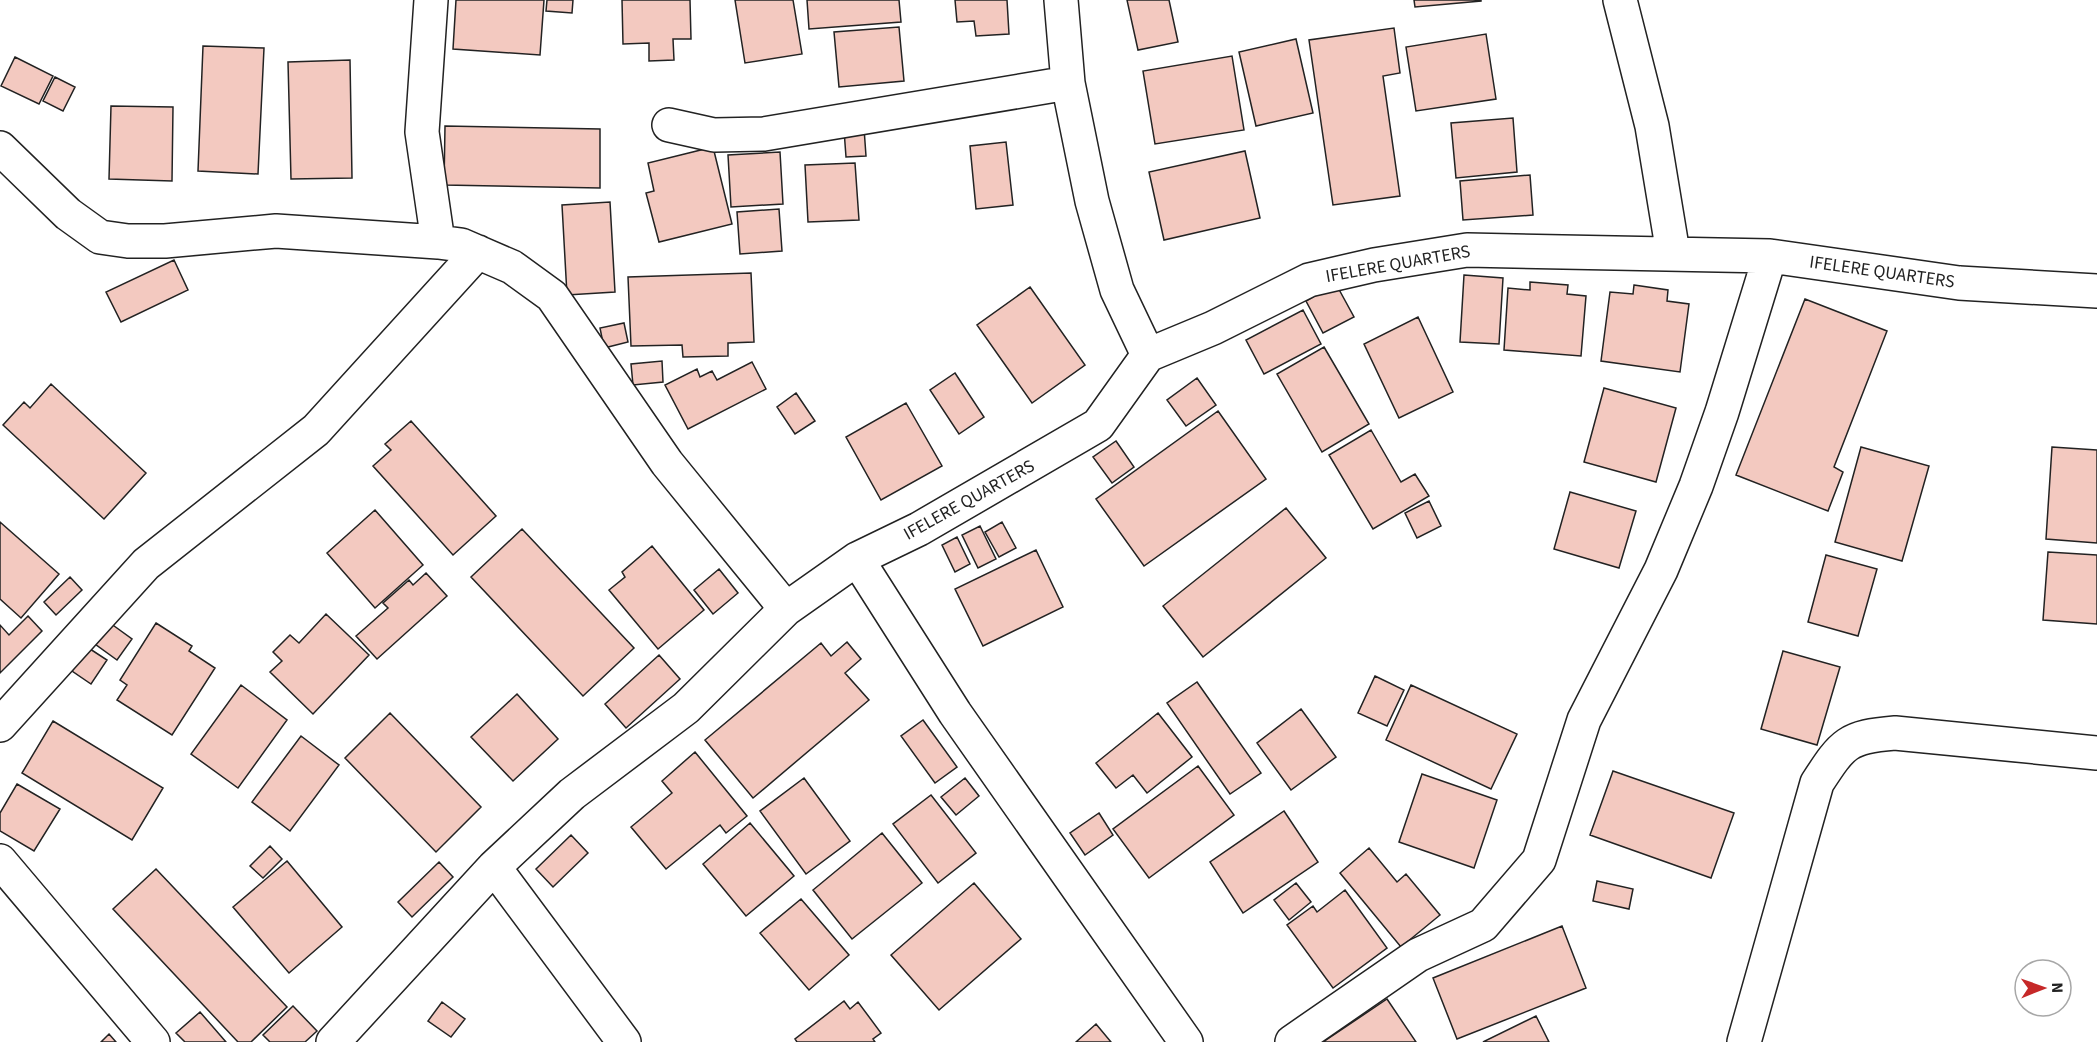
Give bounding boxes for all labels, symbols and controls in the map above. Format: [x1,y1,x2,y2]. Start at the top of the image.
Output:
street label: IFELERE QUARTERS [1324,239,1472,289]
street label: IFELERE QUARTERS [1808,249,1956,295]
street label: IFELERE QUARTERS [899,454,1039,546]
north arrow [2013,958,2073,1018]
text: N [2046,982,2068,993]

